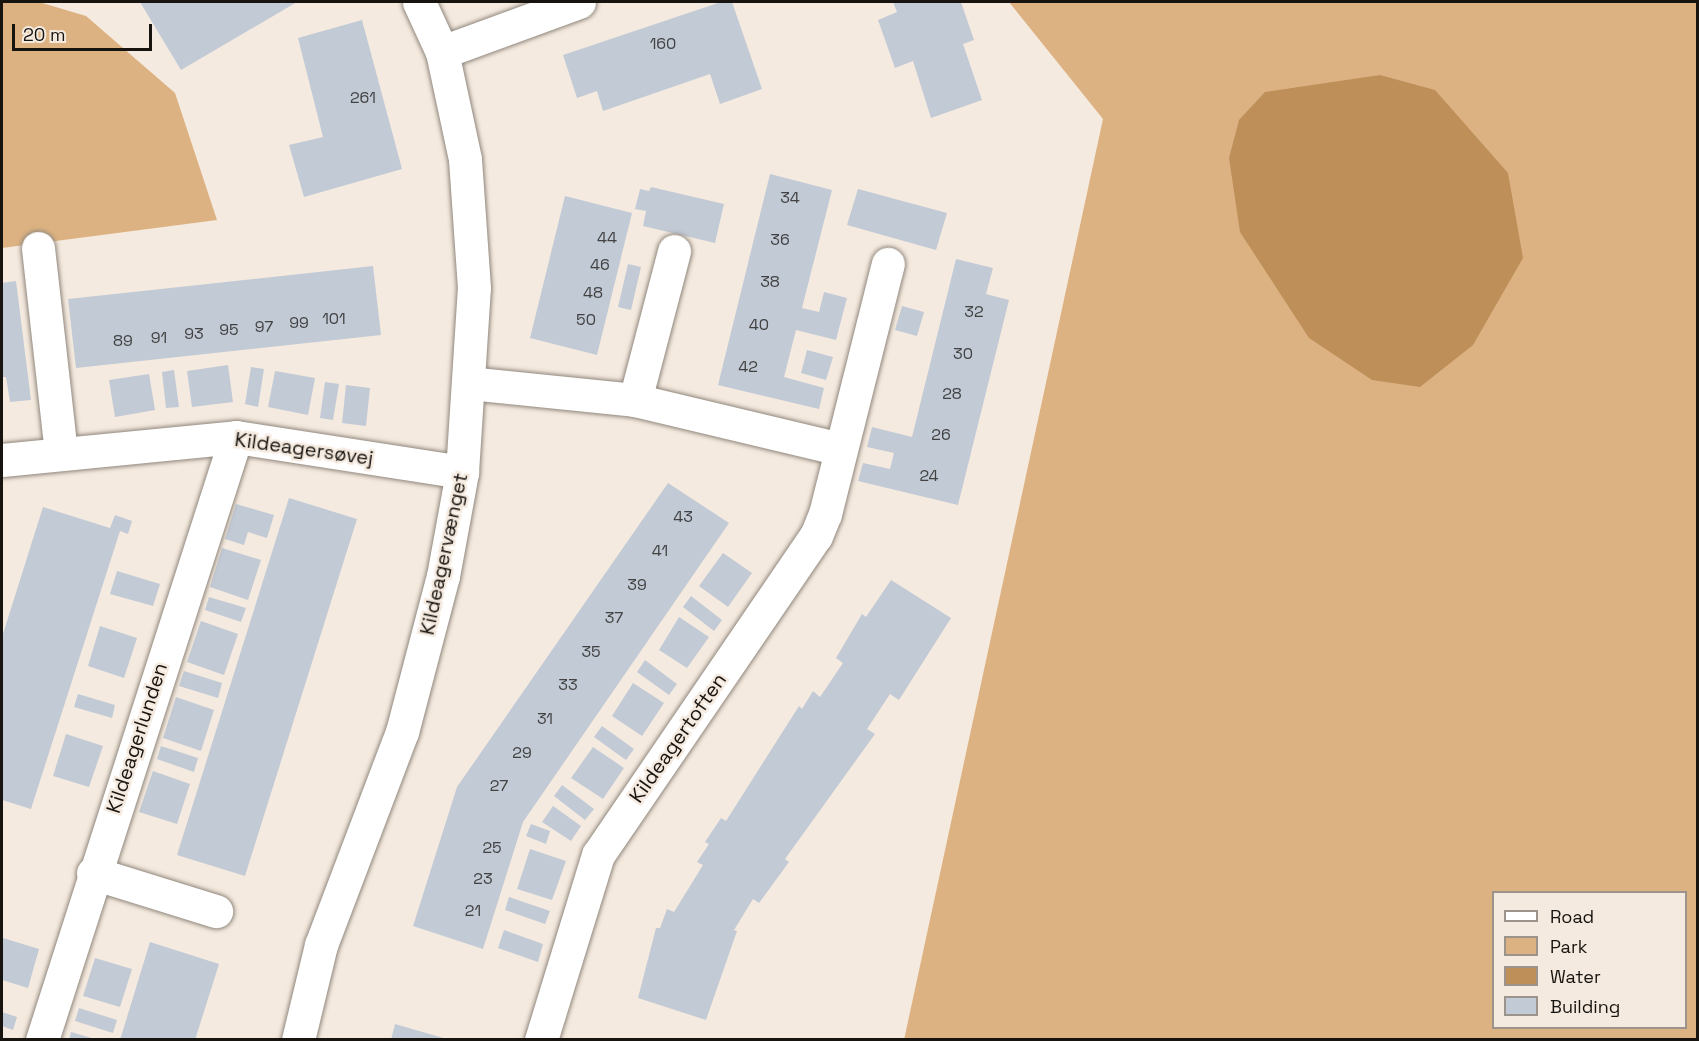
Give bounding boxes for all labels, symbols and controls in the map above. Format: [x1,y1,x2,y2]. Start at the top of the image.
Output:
scale bar [15,12,154,50]
text: 20 m [23,23,66,46]
house number: 160 [650,34,676,54]
house number: 261 [350,88,376,108]
house number: 34 [780,188,800,208]
house number: 44 [597,228,617,248]
house number: 36 [770,230,790,250]
house number: 46 [590,255,610,275]
house number: 38 [760,272,780,292]
house number: 48 [583,283,603,303]
house number: 32 [964,302,984,322]
house number: 101 [322,309,346,329]
house number: 50 [576,310,596,330]
house number: 99 [289,313,309,333]
house number: 40 [749,315,769,335]
house number: 97 [255,317,273,337]
house number: 95 [219,320,239,340]
house number: 93 [184,324,204,344]
house number: 91 [151,328,167,348]
house number: 89 [113,331,133,351]
house number: 30 [953,344,973,364]
house number: 42 [738,357,758,377]
house number: 28 [942,384,962,404]
house number: 26 [931,425,951,445]
street label: Kildeagersøvej [233,427,375,471]
house number: 24 [919,466,939,486]
street label: Kildeagervænget [415,471,473,637]
house number: 43 [673,507,693,527]
house number: 41 [652,541,668,561]
house number: 39 [627,575,647,595]
house number: 37 [605,608,623,628]
house number: 35 [581,642,601,662]
street label: Kildeagerlunden [101,660,173,816]
street label: Kildeagertoften [624,669,732,807]
house number: 33 [558,675,578,695]
house number: 31 [537,709,553,729]
house number: 29 [512,743,532,763]
house number: 27 [490,776,508,796]
house number: 25 [482,838,502,858]
house number: 23 [473,869,493,889]
legend [1492,891,1687,1029]
house number: 21 [465,901,481,921]
text: Road [1550,905,1594,928]
text: Park [1550,935,1587,958]
text: Water [1550,965,1601,988]
text: Building [1550,995,1620,1018]

